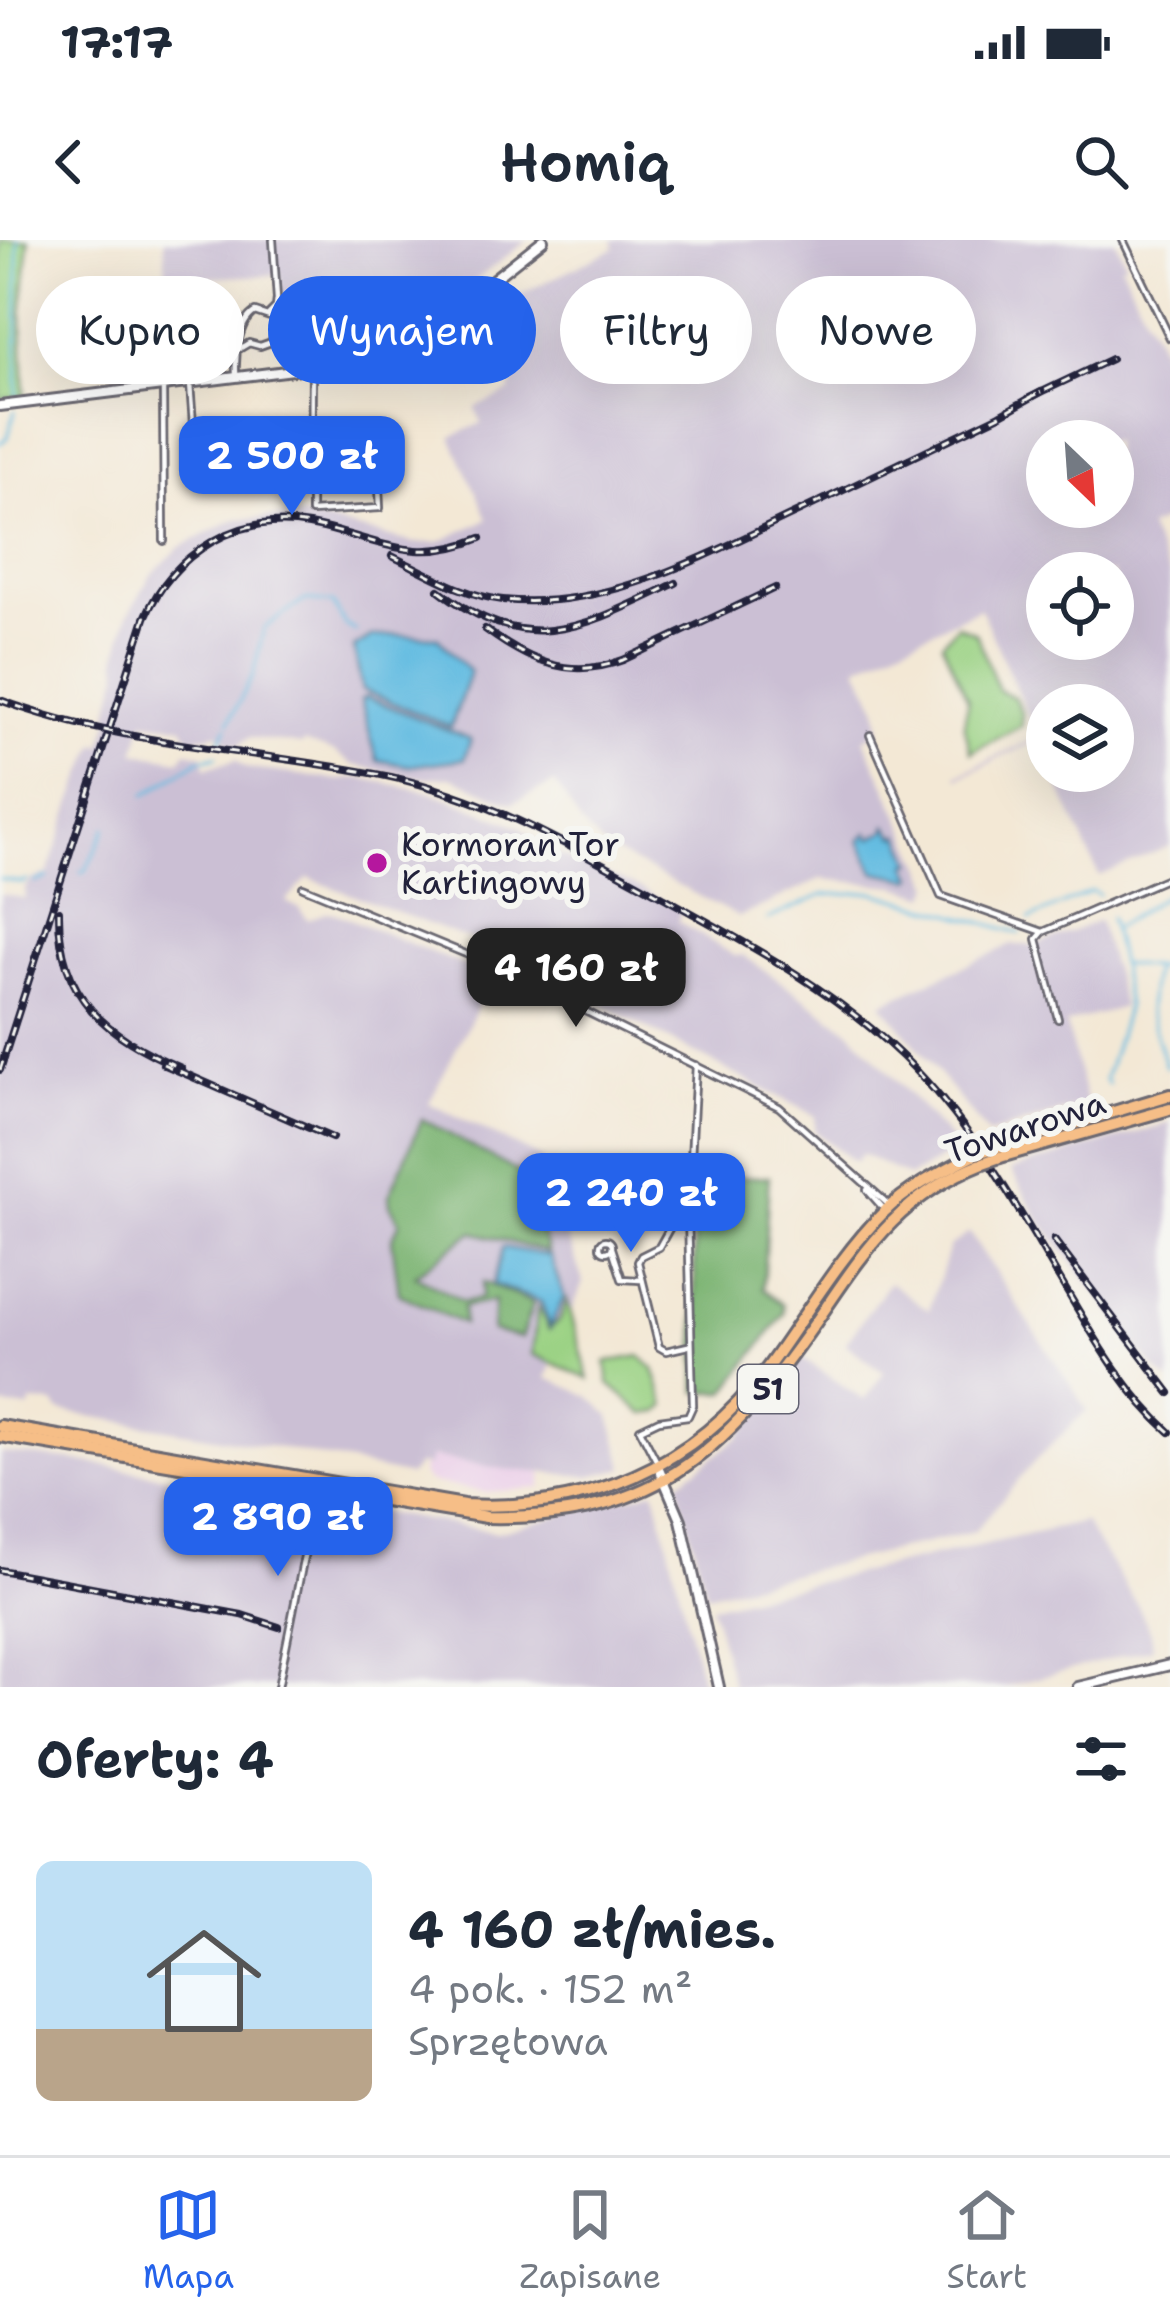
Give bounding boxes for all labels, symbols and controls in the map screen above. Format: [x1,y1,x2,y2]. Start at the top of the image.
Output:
text: 17:17 [60,12,173,72]
text: Homiq [500,126,670,198]
icon: back [36,129,102,195]
icon: search [1068,129,1134,195]
chip: Kupno [36,276,244,384]
chip: Wynajem [268,276,536,384]
chip: Filtry [560,276,752,384]
chip: Nowe [776,276,976,384]
pin: 2 500 zł [168,416,416,518]
north arrow [1026,420,1134,528]
map controls [1026,420,1134,792]
text: 2 500 zł [206,429,378,481]
button: locate [1026,552,1134,660]
button: layers [1026,684,1134,792]
place label: Kormoran Tor Kartingowy [401,822,620,905]
marker: Kormoran Tor Kartingowy [364,850,390,876]
pin: 4 160 zł [452,928,700,1030]
text: 4 160 zł [494,941,658,993]
street label: Towarowa [939,1080,1111,1174]
pin: 2 240 zł [507,1153,755,1255]
text: 2 240 zł [544,1166,718,1218]
road number: 51 [738,1365,798,1413]
pin: 2 890 zł [154,1477,402,1579]
text: 2 890 zł [191,1490,365,1542]
text: Oferty: 4 [36,1725,274,1793]
icon: filters [1068,1726,1134,1792]
text: 4 160 zł/mies. [408,1895,776,1963]
icon: home [132,1909,276,2053]
text: 4 pok. · 152 m² [408,1963,692,2015]
text: Sprzętowa [408,2015,608,2067]
tab: Mapa [143,2182,234,2299]
tab: Zapisane [519,2182,661,2299]
tab: Start [946,2182,1027,2299]

